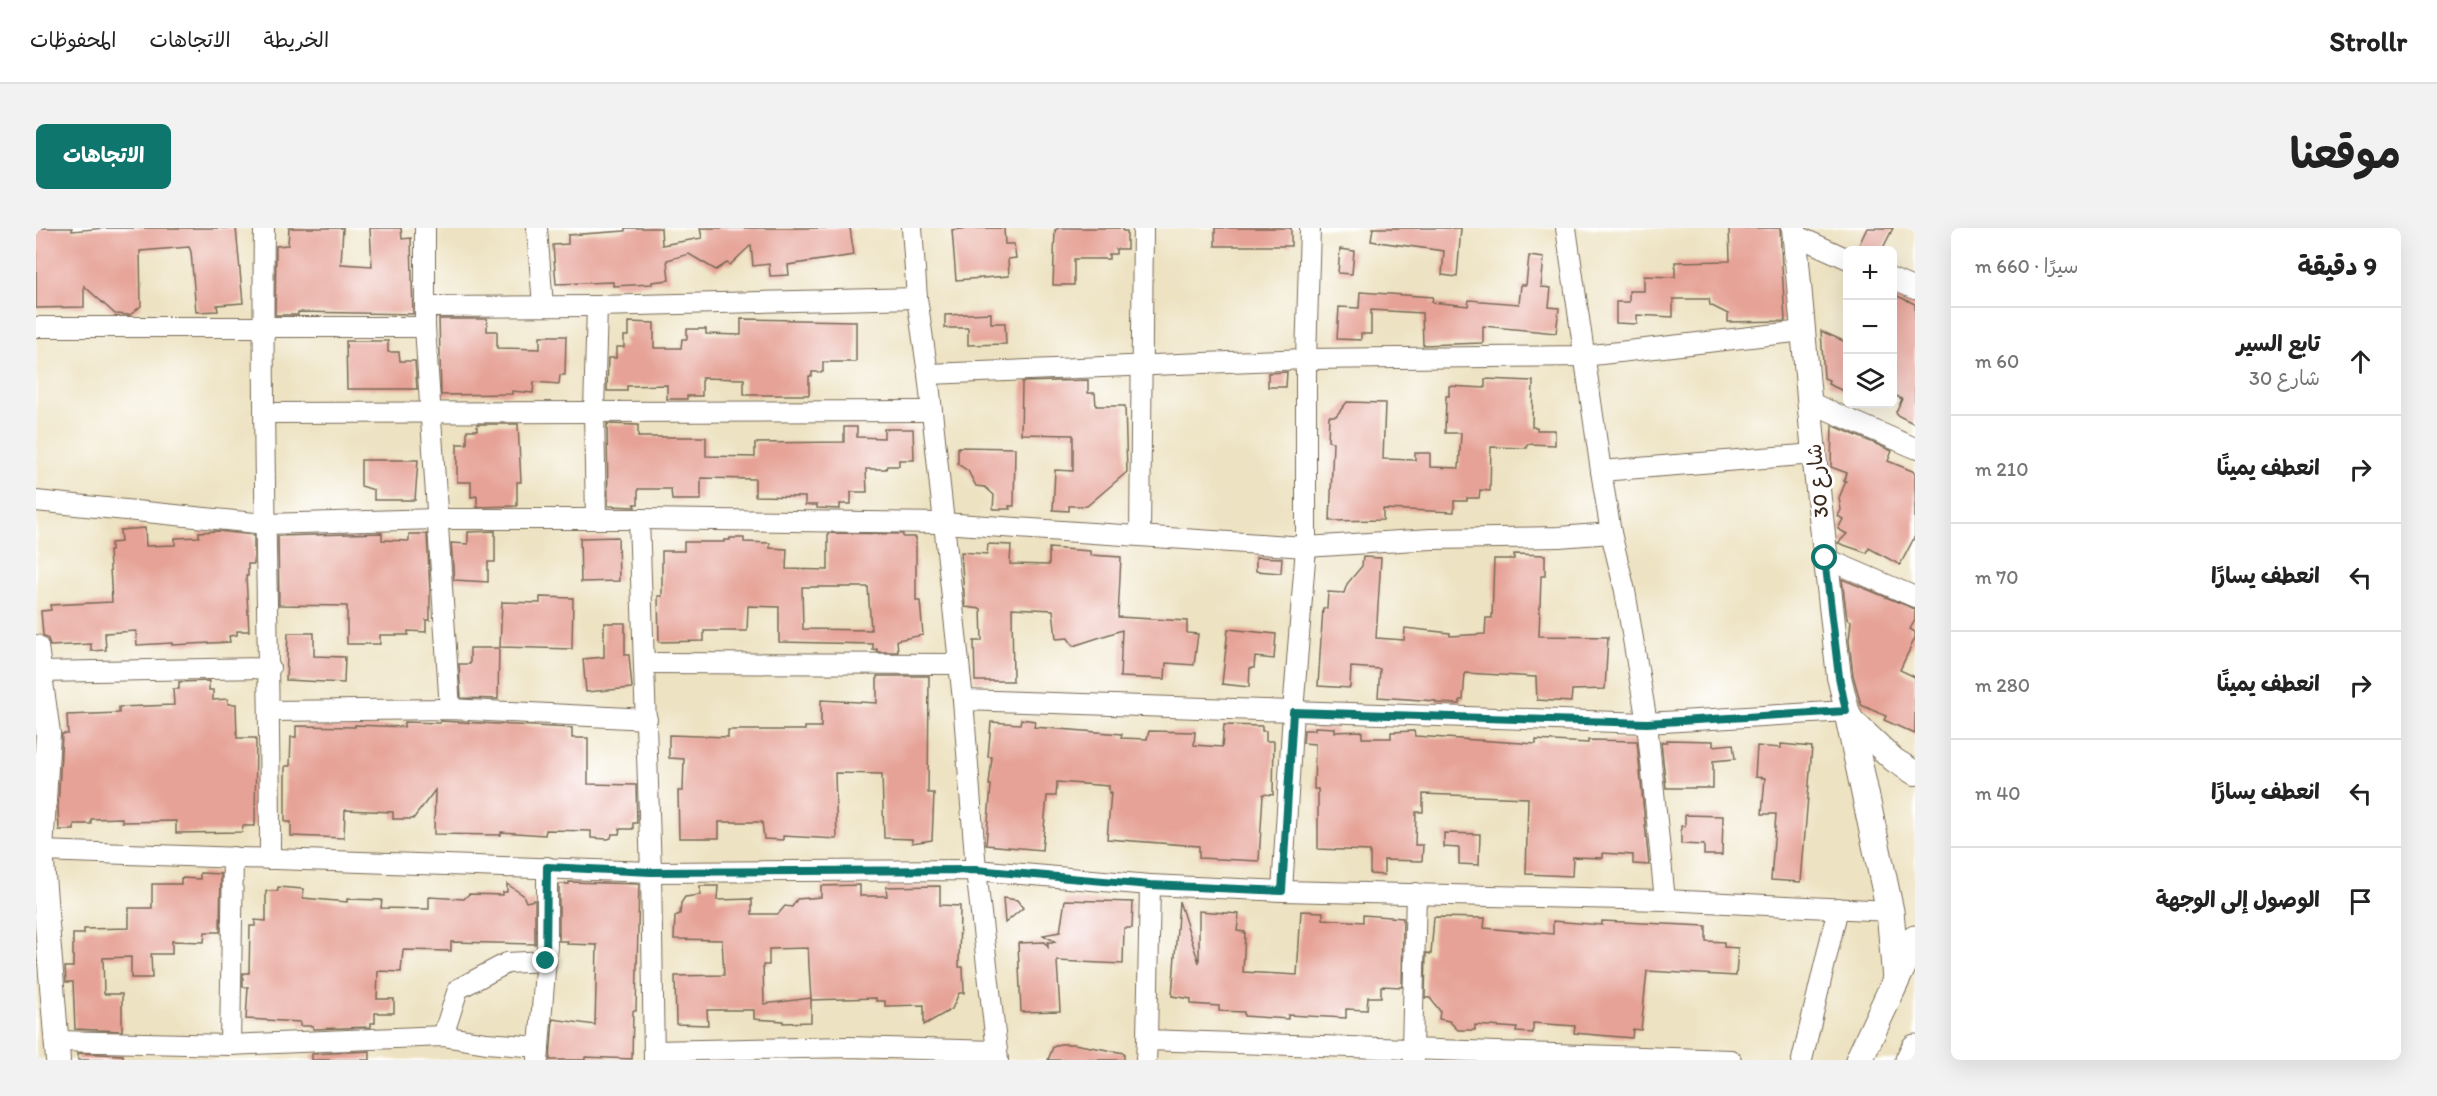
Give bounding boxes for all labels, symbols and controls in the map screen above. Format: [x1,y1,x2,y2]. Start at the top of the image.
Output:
text: Strollr [2329,24,2407,58]
text: المحفوظات [30,27,116,52]
text: الاتجاهات [149,27,231,52]
text: الخريطة [264,27,329,52]
button: الاتجاهات [36,124,171,189]
text: موقعنا [2290,128,2401,179]
map controls [1843,246,1897,408]
button: + [1843,246,1897,300]
text: 9 دقيقة [2298,250,2377,282]
text: سيرًا · 660 m [1975,254,2078,278]
button: − [1843,300,1897,354]
text: تابع السير [2237,330,2320,357]
icon: ahead [2344,345,2377,378]
text: 60 m [1975,349,2019,373]
button: layers [1843,354,1897,408]
text: شارع 30 [2249,366,2320,390]
street label: شارع 30 [1801,442,1836,519]
icon: right [2344,453,2377,486]
text: انعطف يمينًا [2217,454,2320,481]
text: 210 m [1975,457,2028,481]
route start [1811,544,1837,570]
icon: left [2344,561,2377,594]
text: انعطف يسارًا [2211,562,2320,589]
text: 70 m [1975,565,2019,589]
icon: right [2344,669,2377,702]
text: انعطف يمينًا [2217,670,2320,697]
text: 280 m [1975,673,2030,697]
icon: left [2344,777,2377,810]
text: انعطف يسارًا [2211,778,2320,805]
text: 40 m [1975,781,2021,805]
icon: arrive [2344,885,2377,918]
text: الوصول إلى الوجهة [2155,886,2320,913]
route end [532,947,558,973]

